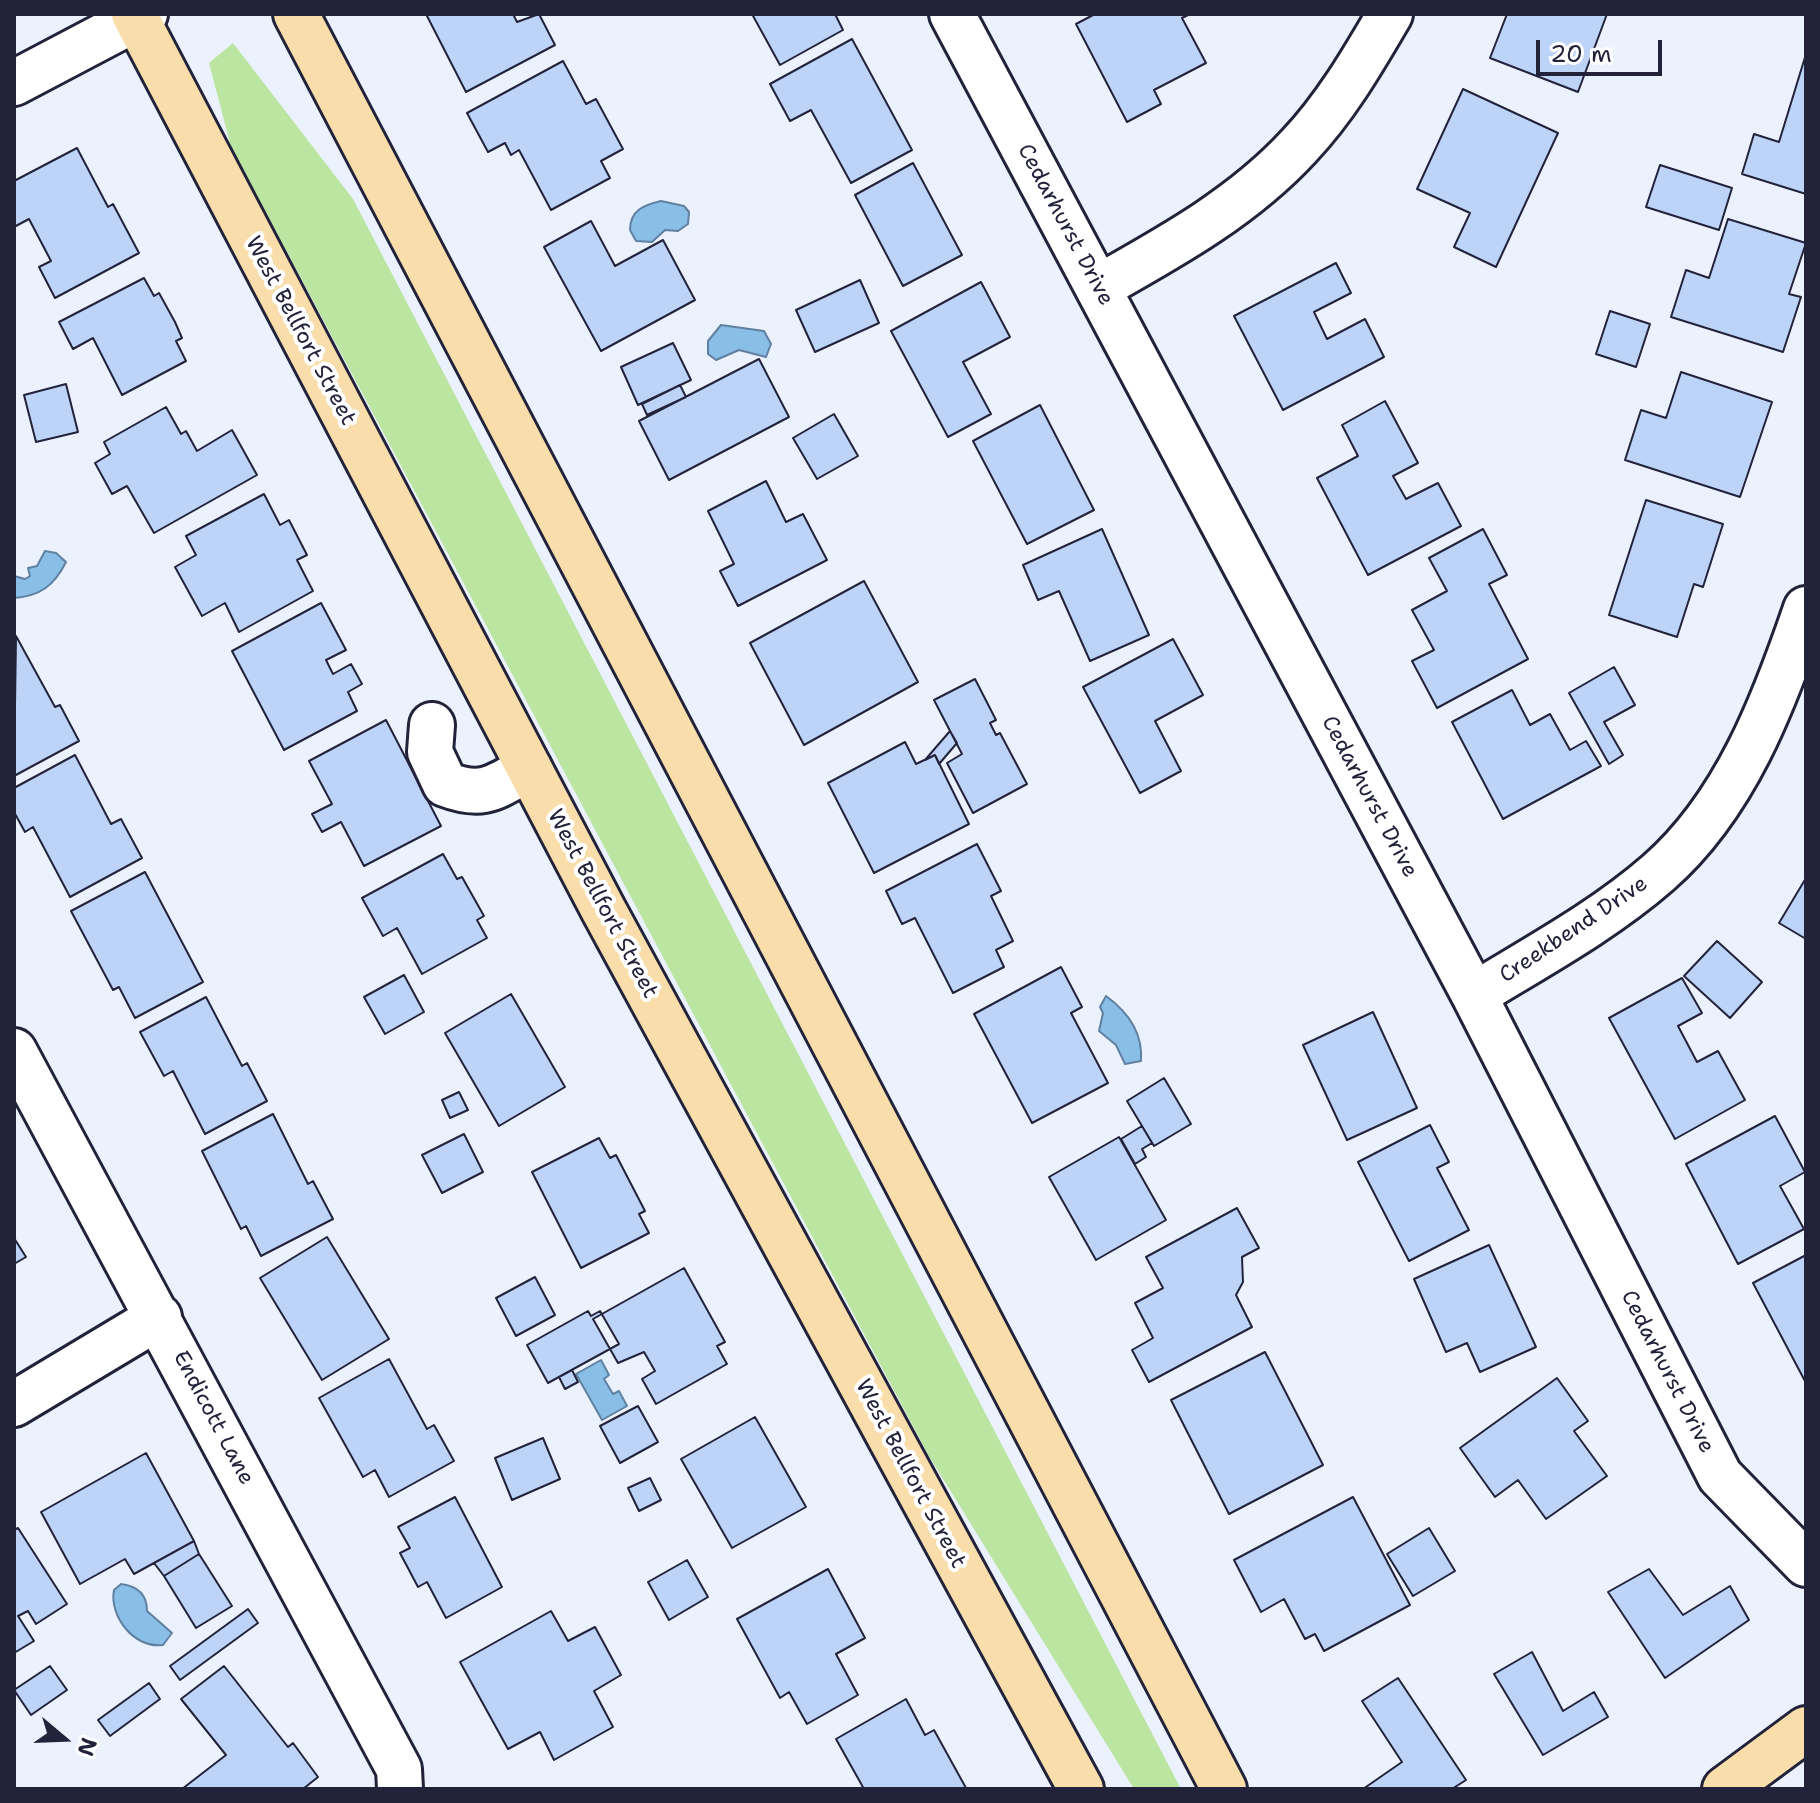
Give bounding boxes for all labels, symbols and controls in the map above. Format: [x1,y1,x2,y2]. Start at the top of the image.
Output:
scale bar [1540,24,1666,74]
text: 20 m [1550,38,1612,70]
street label: Cedarhurst Drive [1011,140,1119,310]
street label: West Bellfort Street [239,232,361,430]
street label: Cedarhurst Drive [1315,712,1423,882]
street label: West Bellfort Street [541,805,663,1003]
street label: Creekbend Drive [1495,871,1653,989]
street label: Cedarhurst Drive [1615,1286,1719,1458]
street label: Endicott Lane [167,1347,259,1489]
street label: West Bellfort Street [849,1375,971,1573]
north arrow [24,1699,104,1779]
text: N [71,1734,104,1760]

